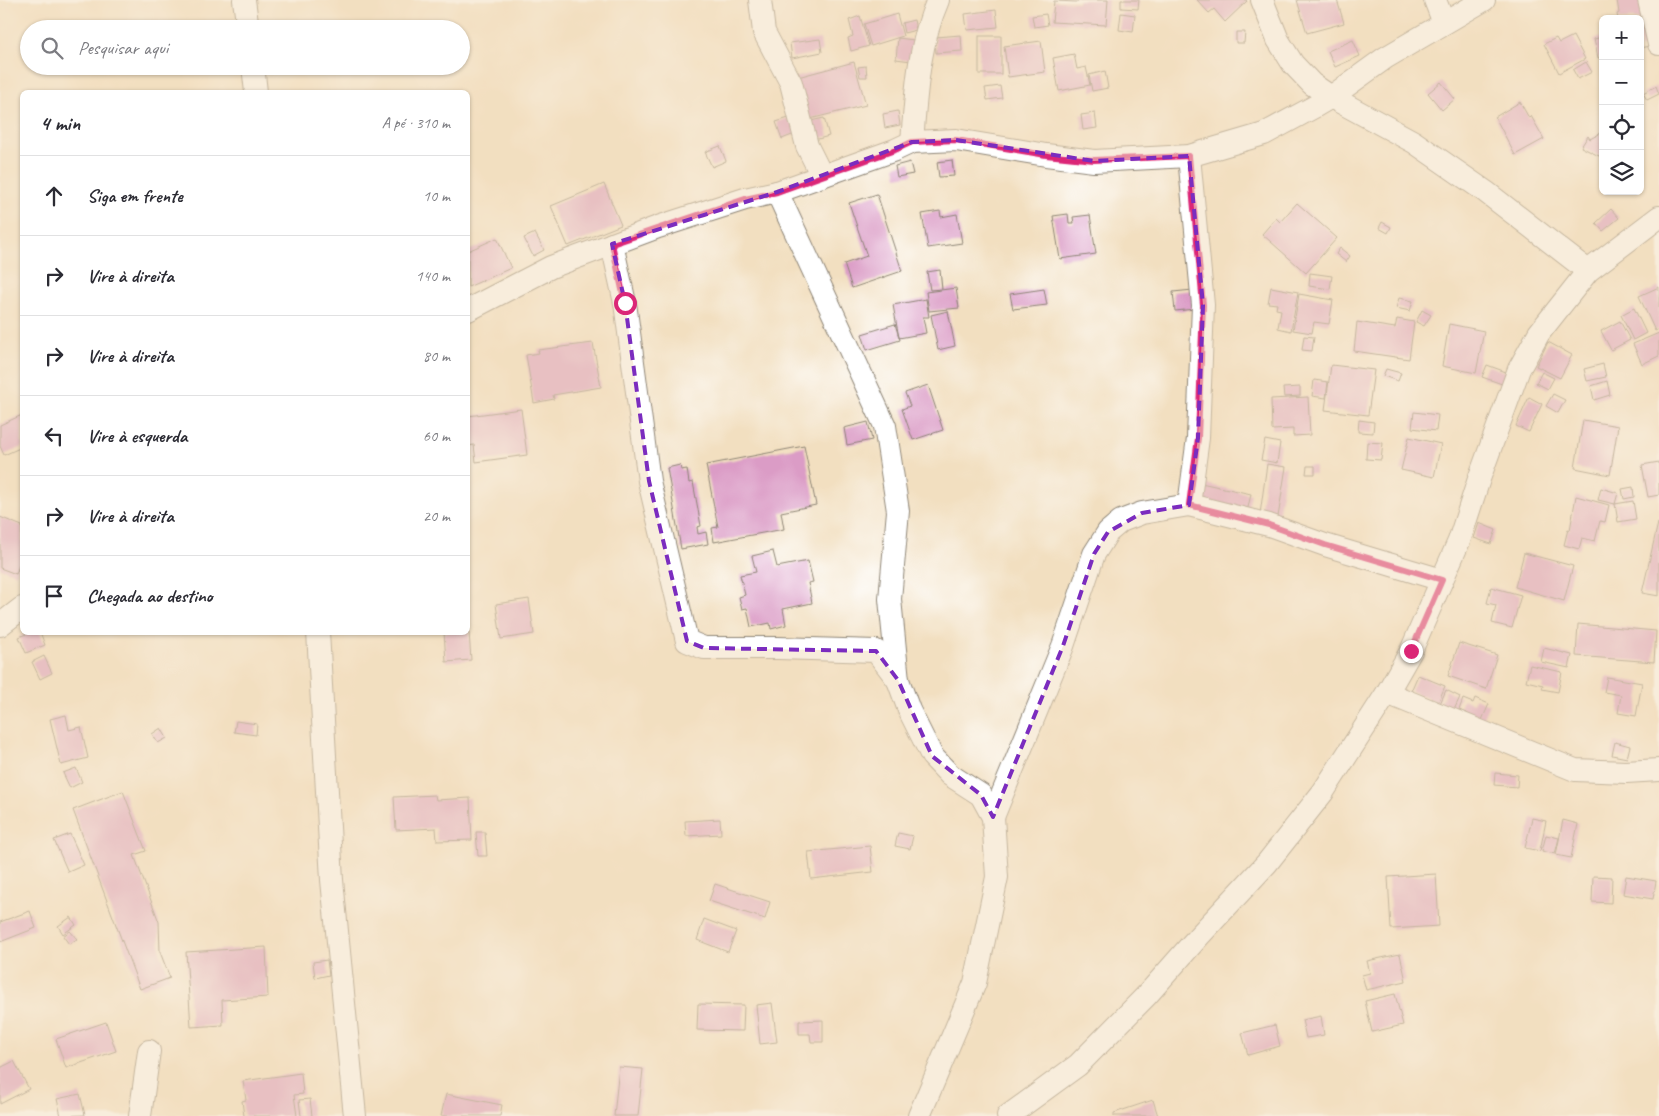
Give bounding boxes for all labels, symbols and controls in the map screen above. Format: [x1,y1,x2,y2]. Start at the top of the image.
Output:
map controls [1599,15,1644,195]
button: + [1599,15,1644,60]
search box [20,20,470,75]
icon: search [38,34,66,62]
text: Pesquisar aqui [78,36,168,60]
button: − [1599,60,1644,105]
button: locate [1599,105,1644,150]
text: 4 min [40,110,80,136]
text: A pé · 310 m [382,113,450,133]
button: layers [1599,150,1644,195]
icon: ahead [40,182,68,210]
text: Siga em frente [87,184,183,208]
text: 10 m [423,186,450,206]
icon: right [40,262,68,290]
text: Vire à direita [87,264,174,288]
text: 140 m [416,266,450,286]
route start [614,292,637,315]
icon: right [40,342,68,370]
text: Vire à direita [87,344,174,368]
text: 80 m [423,346,450,366]
icon: left [40,422,68,450]
text: Vire à esquerda [87,424,187,448]
text: 60 m [423,426,450,446]
icon: right [40,502,68,530]
text: Vire à direita [87,504,174,528]
text: 20 m [423,506,450,526]
icon: arrive [40,582,68,610]
text: Chegada ao destino [87,584,213,608]
route end [1400,640,1423,663]

